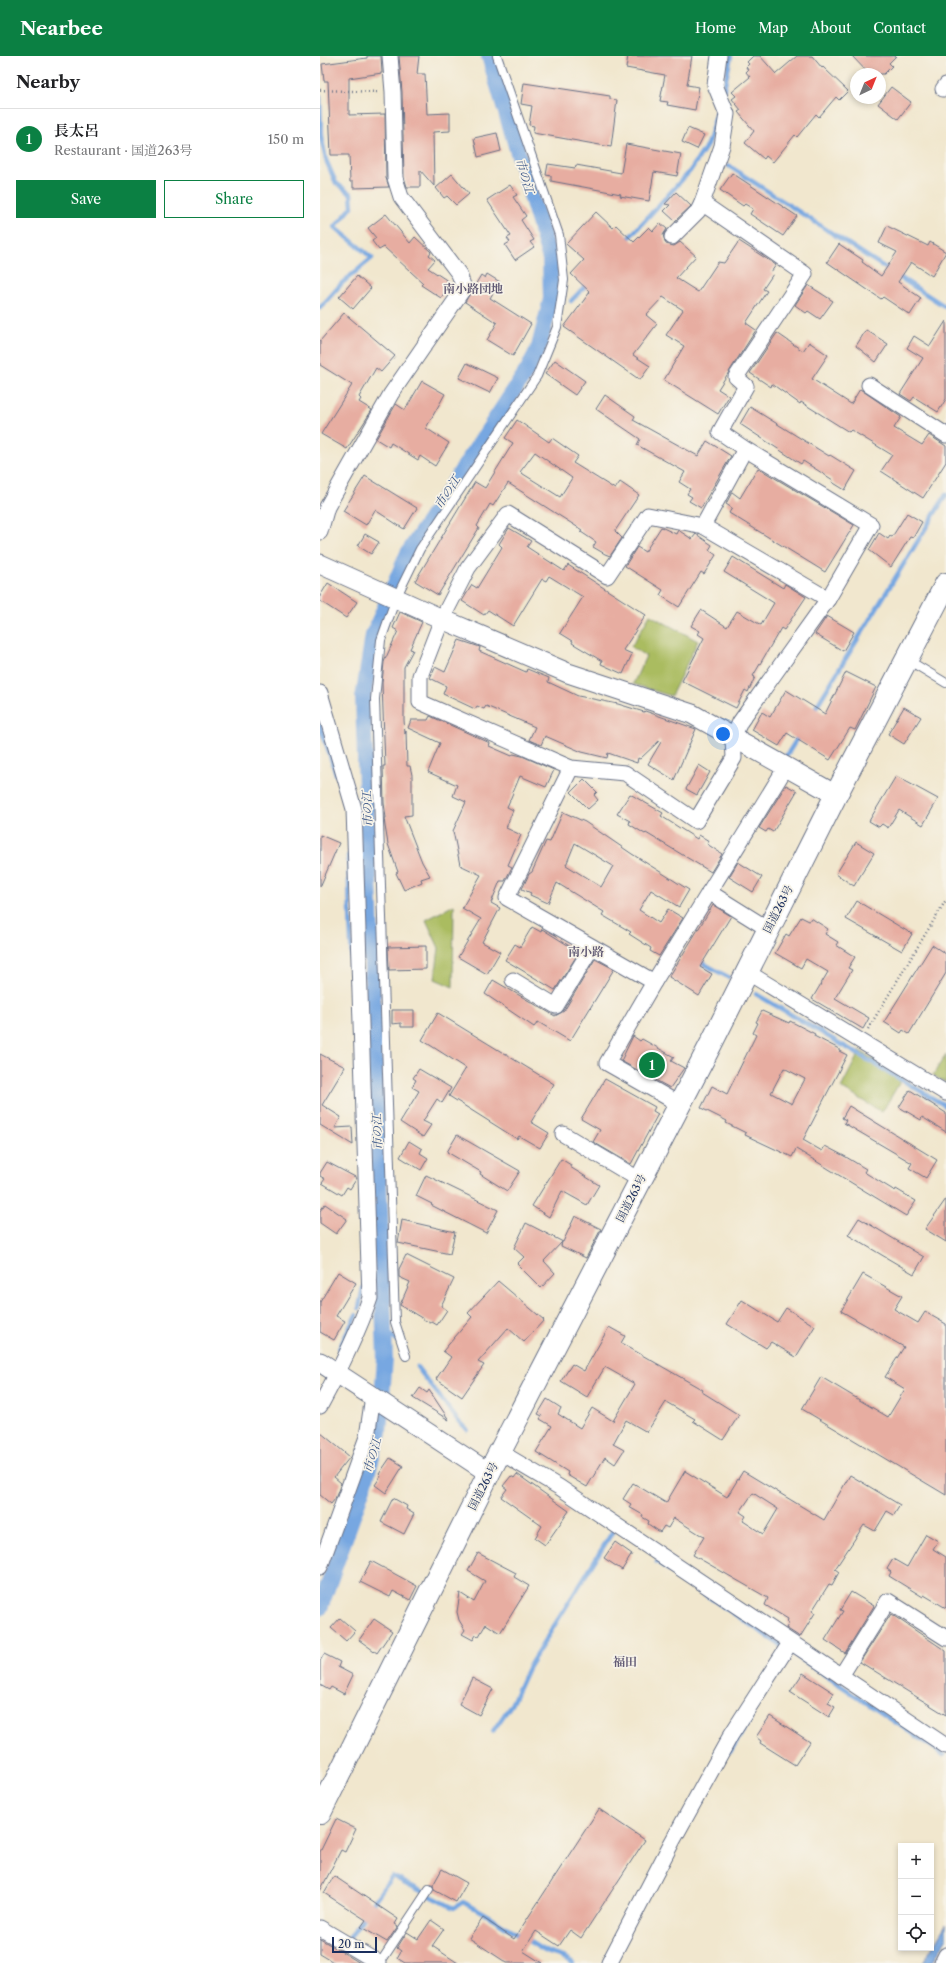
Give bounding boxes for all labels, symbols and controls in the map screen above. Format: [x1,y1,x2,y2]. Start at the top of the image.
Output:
text: Nearbee [20,17,103,40]
text: Home [695,19,736,37]
text: Map [758,19,788,37]
text: About [810,19,851,37]
text: Contact [873,19,926,37]
north arrow [850,68,886,104]
text: Nearby [16,72,80,92]
text: 長太呂 [54,121,99,140]
text: 1 [26,131,32,147]
text: 150 m [268,131,304,147]
text: Restaurant · 国道263号 [54,142,193,158]
water label: 市の江 [513,157,538,197]
button: Save [16,180,156,218]
button: Share [164,180,304,218]
district label: 南小路団地 [443,281,503,296]
water label: 市の江 [431,471,464,511]
your location [713,724,733,744]
water label: 市の江 [359,789,375,827]
street label: 国道263号 [760,883,796,935]
district label: 南小路 [568,944,604,959]
pin: 1 [639,1050,665,1080]
water label: 市の江 [369,1112,385,1150]
street label: 国道263号 [613,1172,649,1224]
water label: 市の江 [360,1434,385,1474]
street label: 国道263号 [465,1460,501,1512]
district label: 福田 [613,1654,637,1669]
map controls [898,1843,934,1951]
button: + [898,1843,934,1879]
button: − [898,1879,934,1915]
button: locate [898,1915,934,1951]
scale bar [332,1935,377,1954]
text: 20 m [338,1937,364,1951]

